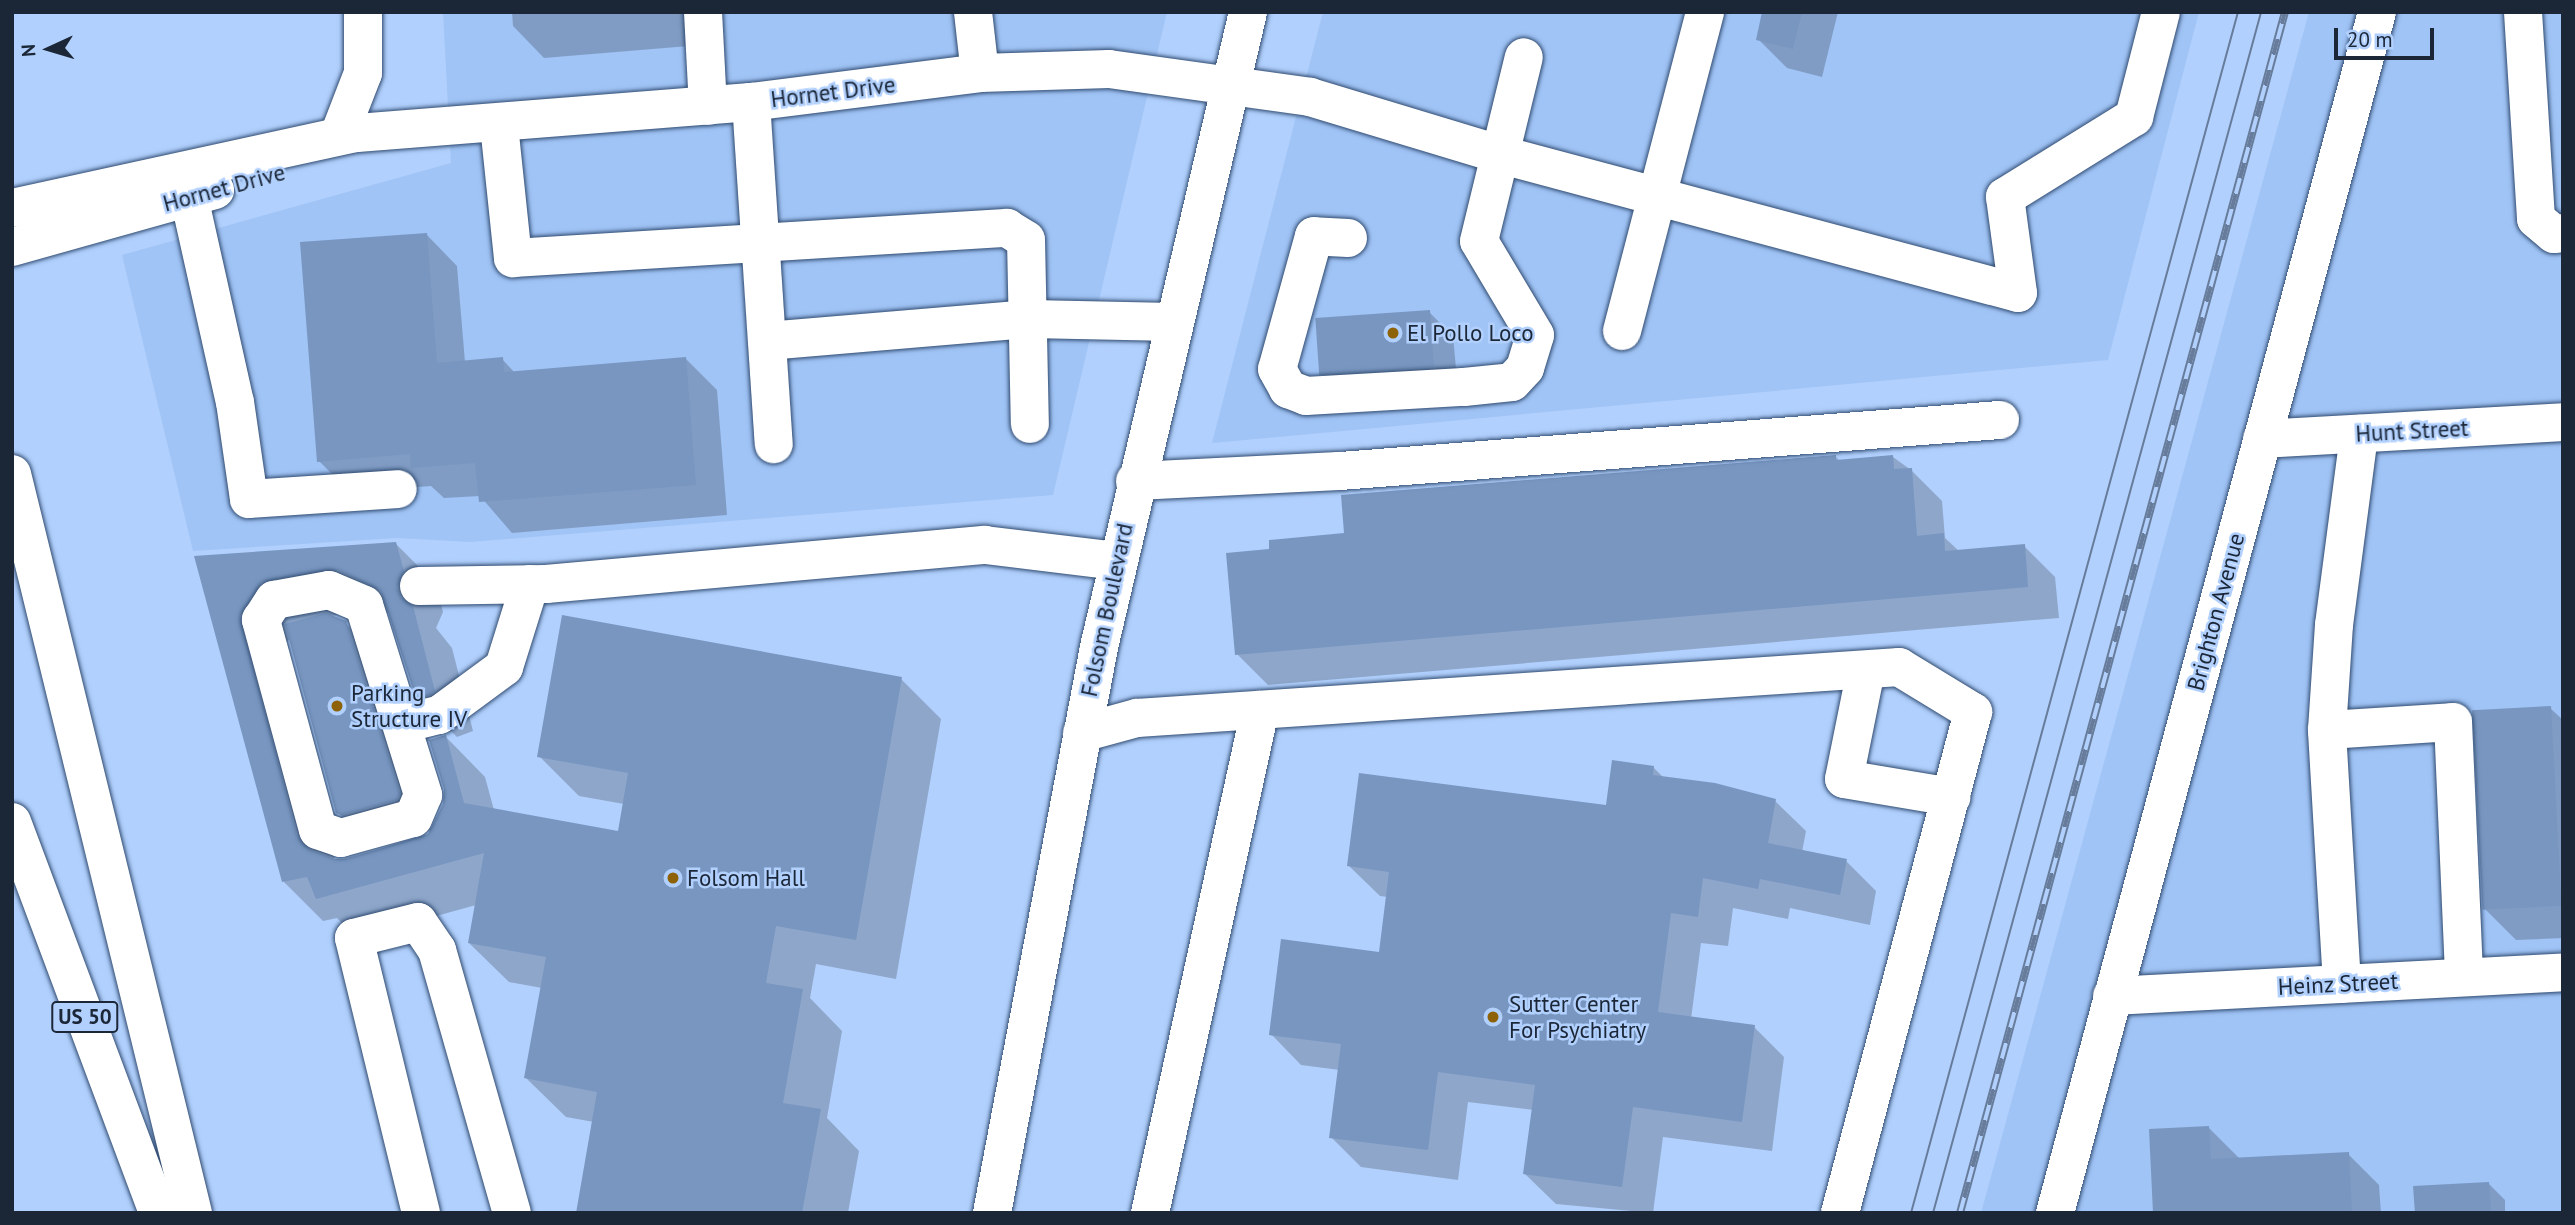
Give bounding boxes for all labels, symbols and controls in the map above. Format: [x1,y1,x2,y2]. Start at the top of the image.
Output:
north arrow [14,14,84,84]
scale bar [2337,14,2437,58]
text: 20 m [2347,26,2393,53]
text: N [16,43,40,58]
street label: Hornet Drive [769,71,897,113]
street label: Hornet Drive [160,158,288,218]
place label: El Pollo Loco [1407,319,1533,347]
marker: El Pollo Loco [1385,325,1401,341]
street label: Hunt Street [2355,414,2469,448]
street label: Folsom Boulevard [1075,521,1139,699]
street label: Brighton Avenue [2182,530,2250,694]
place label: Parking Structure IV [351,679,467,733]
marker: Parking Structure IV [329,698,345,714]
place label: Folsom Hall [687,864,805,892]
marker: Folsom Hall [665,870,681,886]
street label: Heinz Street [2277,967,2399,1001]
place label: Sutter Center For Psychiatry [1509,990,1646,1044]
road number: US 50 [50,1000,120,1034]
marker: Sutter Center For Psychiatry [1483,1007,1503,1027]

